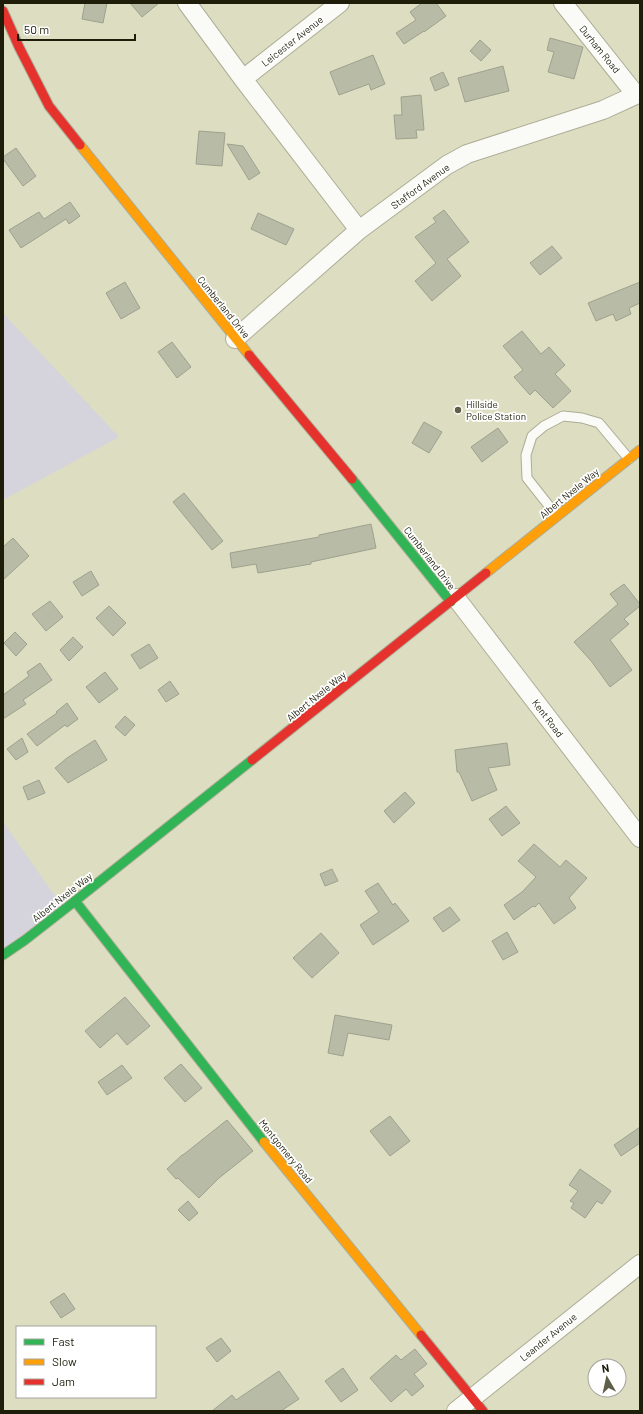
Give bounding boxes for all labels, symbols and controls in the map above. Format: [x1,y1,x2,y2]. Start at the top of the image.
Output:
street label: Leicester Avenue [259,13,325,69]
scale bar [18,16,135,42]
text: 50 m [24,22,49,36]
street label: Durham Road [577,23,623,75]
street label: Stafford Avenue [388,161,452,211]
street label: Cumberland Drive [195,273,253,341]
place label: Hillside Police Station [466,398,526,422]
marker: Hillside Police Station [453,405,463,415]
street label: Albert Nxele Way [537,465,601,521]
street label: Cumberland Drive [402,524,458,592]
street label: Albert Nxele Way [284,668,348,724]
street label: Kent Road [530,697,566,739]
street label: Albert Nxele Way [30,870,95,924]
street label: Montgomery Road [257,1117,315,1185]
street label: Leander Avenue [517,1310,579,1364]
legend [16,1326,156,1398]
text: Fast [52,1334,75,1348]
text: Slow [52,1354,77,1368]
north arrow [587,1358,627,1398]
text: N [601,1361,610,1375]
text: Jam [52,1374,75,1388]

